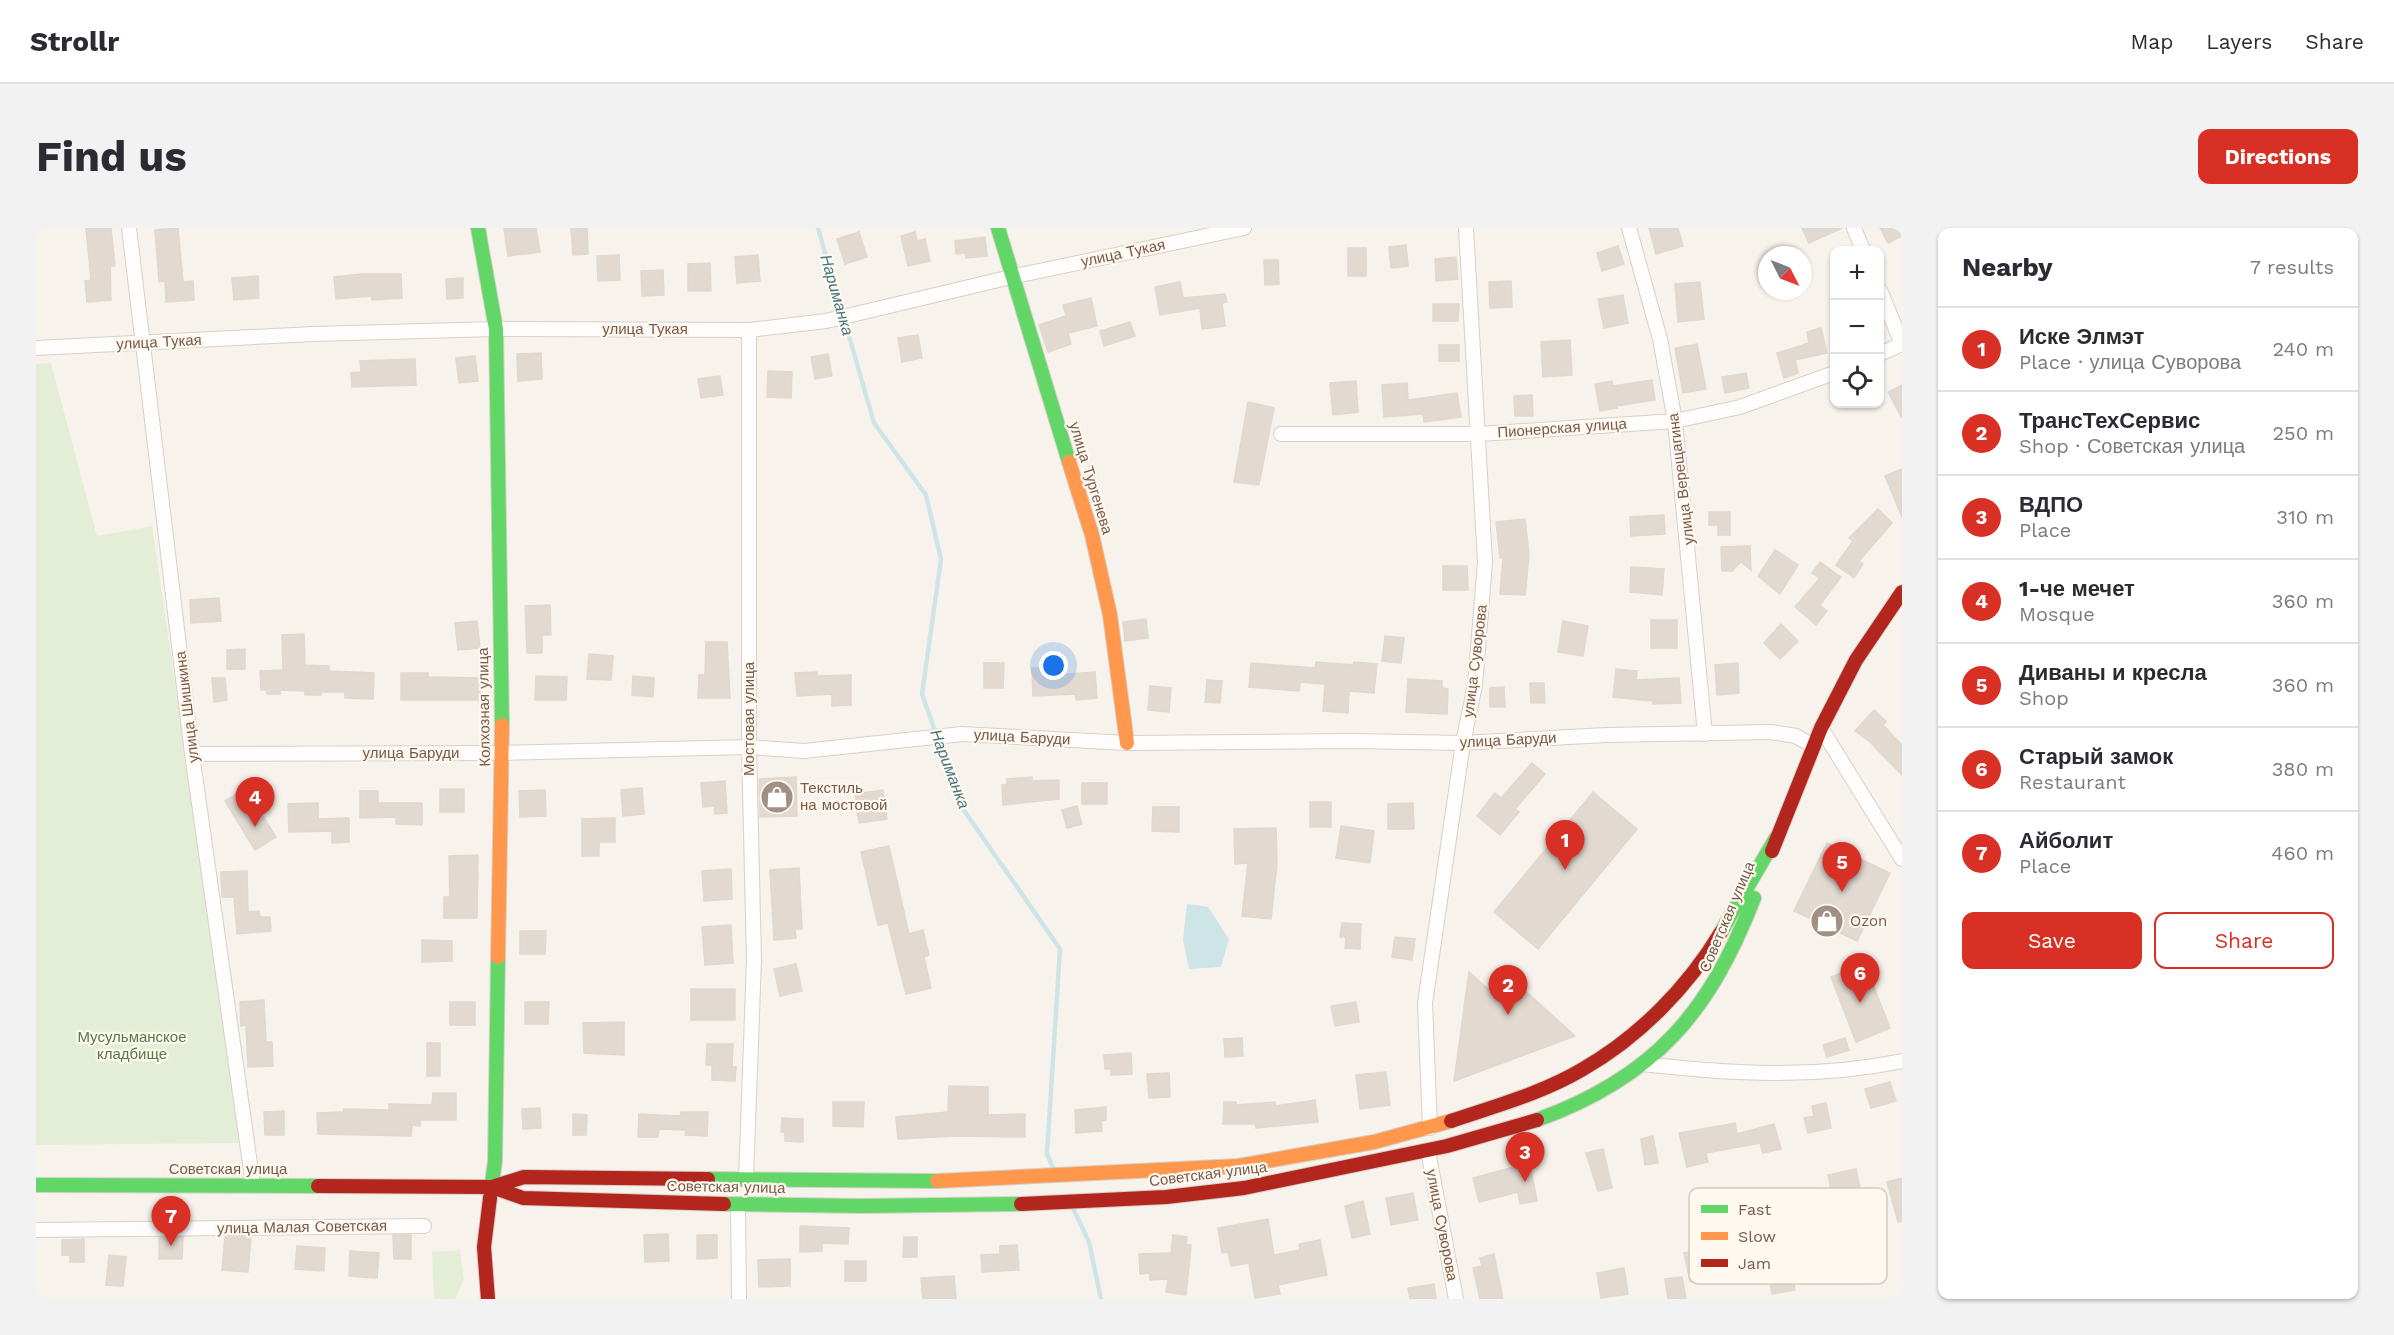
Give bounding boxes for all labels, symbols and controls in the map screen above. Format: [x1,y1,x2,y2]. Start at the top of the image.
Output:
text: Strollr [30,25,119,58]
text: Map [2130,29,2173,54]
text: Layers [2206,29,2272,54]
text: Share [2305,29,2364,54]
button: Directions [2198,129,2358,184]
text: Find us [36,132,187,181]
street label: улица Тукая [1079,235,1167,271]
north arrow [1758,246,1812,300]
map controls [1830,246,1884,408]
button: + [1830,246,1884,300]
water label: Нариманка [816,252,858,338]
text: Nearby [1962,252,2053,282]
text: 7 results [2250,255,2334,279]
button: − [1830,300,1884,354]
street label: улица Тукая [602,320,688,338]
text: Иске Элмэт [2019,324,2144,349]
street label: улица Тукая [116,331,202,353]
text: 1 [1977,337,1986,361]
text: 240 m [2272,337,2334,361]
text: Place · улица Суворова [2019,350,2241,374]
button: locate [1830,354,1884,408]
text: ТрансТехСервис [2019,408,2200,433]
street label: улица Верещагина [1664,411,1698,546]
street label: Пионерская улица [1497,414,1628,442]
street label: улица Тургенева [1065,420,1117,537]
text: 2 [1976,421,1987,445]
text: 250 m [2272,421,2334,445]
text: Shop · Советская улица [2019,434,2245,458]
text: ВДПО [2019,492,2083,517]
text: 3 [1976,505,1987,529]
text: 310 m [2276,505,2334,529]
text: Place [2019,518,2071,542]
text: 1-че мечет [2019,576,2135,601]
text: 4 [1975,589,1988,613]
text: 360 m [2272,589,2334,613]
text: Mosque [2019,602,2095,626]
street label: улица Суворова [1459,603,1491,719]
street label: Колхозная улица [474,647,494,767]
street label: улица Шишкина [171,650,203,764]
your location [1039,651,1068,680]
text: Диваны и кресла [2019,660,2207,685]
street label: Мостовая улица [740,661,758,776]
text: 5 [1976,673,1987,697]
text: 360 m [2272,673,2334,697]
text: Shop [2019,686,2069,710]
street label: улица Баруди [973,725,1071,749]
water label: Нариманка [926,727,974,811]
street label: улица Баруди [1459,728,1557,752]
street label: улица Баруди [363,744,459,762]
text: Старый замок [2019,744,2173,769]
text: 6 [1975,757,1988,781]
text: 380 m [2272,757,2334,781]
text: Restaurant [2019,770,2126,794]
pin: 4 [236,778,274,827]
shop icon: Текстиль на мостовой [759,779,795,815]
place label: Текстиль на мостовой [800,779,887,814]
pin: 1 [1546,820,1585,870]
text: Айболит [2019,828,2113,853]
text: 7 [1975,841,1988,865]
text: 460 m [2271,841,2334,865]
pin: 5 [1822,842,1862,892]
text: Place [2019,854,2071,878]
street label: Советская улица [1696,858,1759,975]
shop icon: Ozon [1809,903,1845,939]
place label: Ozon [1850,912,1887,930]
button: Save [1962,912,2142,969]
button: Share [2154,912,2334,969]
pin: 6 [1840,954,1880,1003]
pin: 2 [1488,966,1528,1015]
park label: Мусульманское кладбище [77,1028,187,1063]
pin: 3 [1506,1132,1544,1182]
street label: Советская улица [1148,1158,1269,1190]
street label: Советская улица [169,1160,288,1178]
street label: улица Суворова [1422,1167,1462,1283]
street label: Советская улица [666,1177,786,1197]
legend [1689,1188,1887,1284]
pin: 7 [152,1196,190,1246]
text: Fast [1738,1200,1771,1219]
street label: улица Малая Советская [217,1217,387,1237]
text: Slow [1738,1227,1776,1246]
text: Jam [1738,1254,1771,1273]

